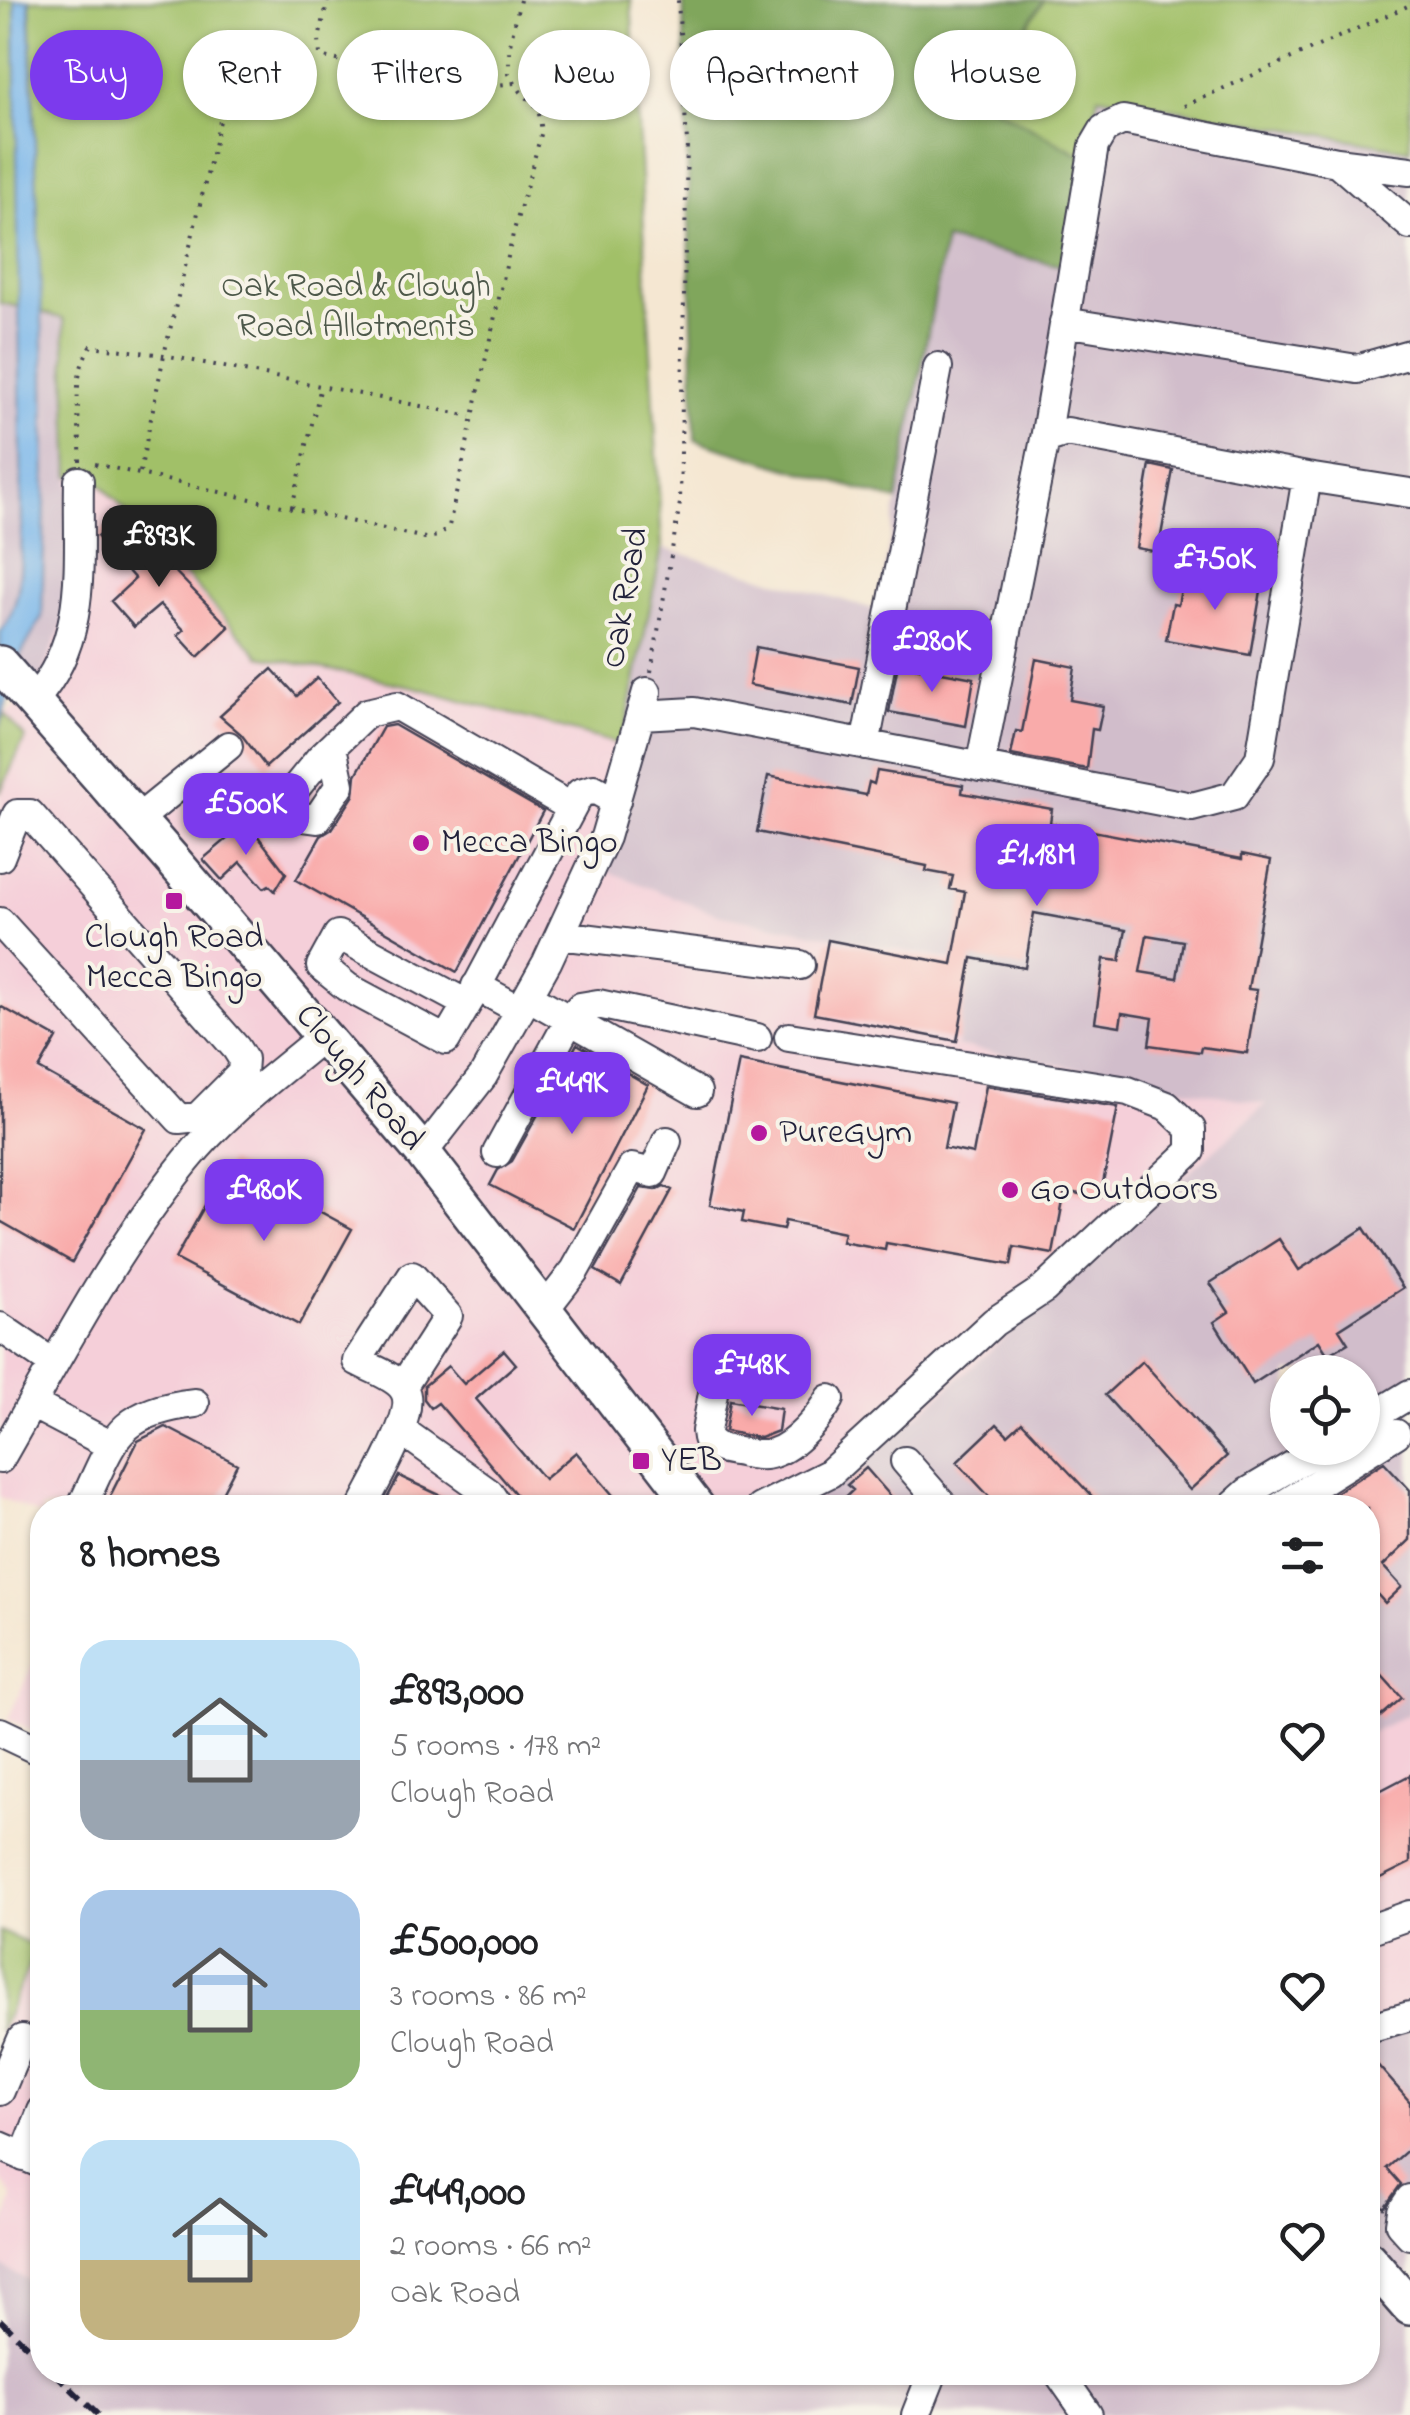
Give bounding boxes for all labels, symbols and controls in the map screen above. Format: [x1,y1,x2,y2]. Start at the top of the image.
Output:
chip: Buy [30,30,163,120]
chip: Rent [183,30,317,120]
chip: Filters [337,30,498,120]
chip: New [518,30,650,120]
chip: Apartment [670,30,894,120]
chip: House [914,30,1076,120]
park label: Oak Road & Clough Road Allotments [221,262,491,353]
pin: £893K [89,505,229,590]
text: £893K [124,514,194,561]
street label: Oak Road [589,524,663,672]
pin: £750K [1145,528,1285,613]
text: £750K [1174,537,1256,584]
pin: £280K [862,610,1002,695]
text: £280K [893,619,971,666]
pin: £500K [176,773,316,858]
text: £500K [205,782,287,829]
place label: Mecca Bingo [441,818,618,869]
pin: £1.18M [956,824,1118,909]
marker: Mecca Bingo [410,832,432,854]
text: £1.18M [998,833,1076,880]
marker: Clough Road Mecca Bingo [163,890,185,912]
place label: Clough Road Mecca Bingo [84,913,264,1004]
street label: Clough Road [282,993,436,1163]
pin: £449K [502,1052,642,1137]
text: £449K [536,1061,608,1108]
place label: PureGym [779,1108,912,1159]
marker: PureGym [748,1122,770,1144]
pin: £480K [194,1159,334,1244]
place label: Go Outdoors [1030,1165,1218,1216]
text: £480K [227,1168,301,1215]
marker: Go Outdoors [999,1179,1021,1201]
pin: £748K [682,1334,822,1419]
text: £748K [715,1343,789,1390]
map controls [1270,1355,1380,1465]
button: locate [1270,1355,1380,1465]
place label: YEB [661,1436,722,1487]
marker: YEB [630,1450,652,1472]
text: 8 homes [80,1525,221,1586]
icon: filters [1275,1528,1330,1583]
text: £893,000 [390,1663,524,1724]
icon: home [160,1680,280,1800]
icon: heart [1275,1713,1330,1768]
text: 5 rooms · 178 m² [390,1724,601,1771]
text: Clough Road [390,1771,554,1818]
text: £500,000 [390,1913,538,1974]
icon: home [160,1930,280,2050]
icon: heart [1275,1963,1330,2018]
text: 3 rooms · 86 m² [390,1974,587,2021]
text: Clough Road [390,2021,554,2068]
text: £449,000 [390,2163,525,2224]
icon: home [160,2180,280,2300]
icon: heart [1275,2213,1330,2268]
text: 2 rooms · 66 m² [390,2224,592,2271]
text: Oak Road [390,2271,520,2318]

